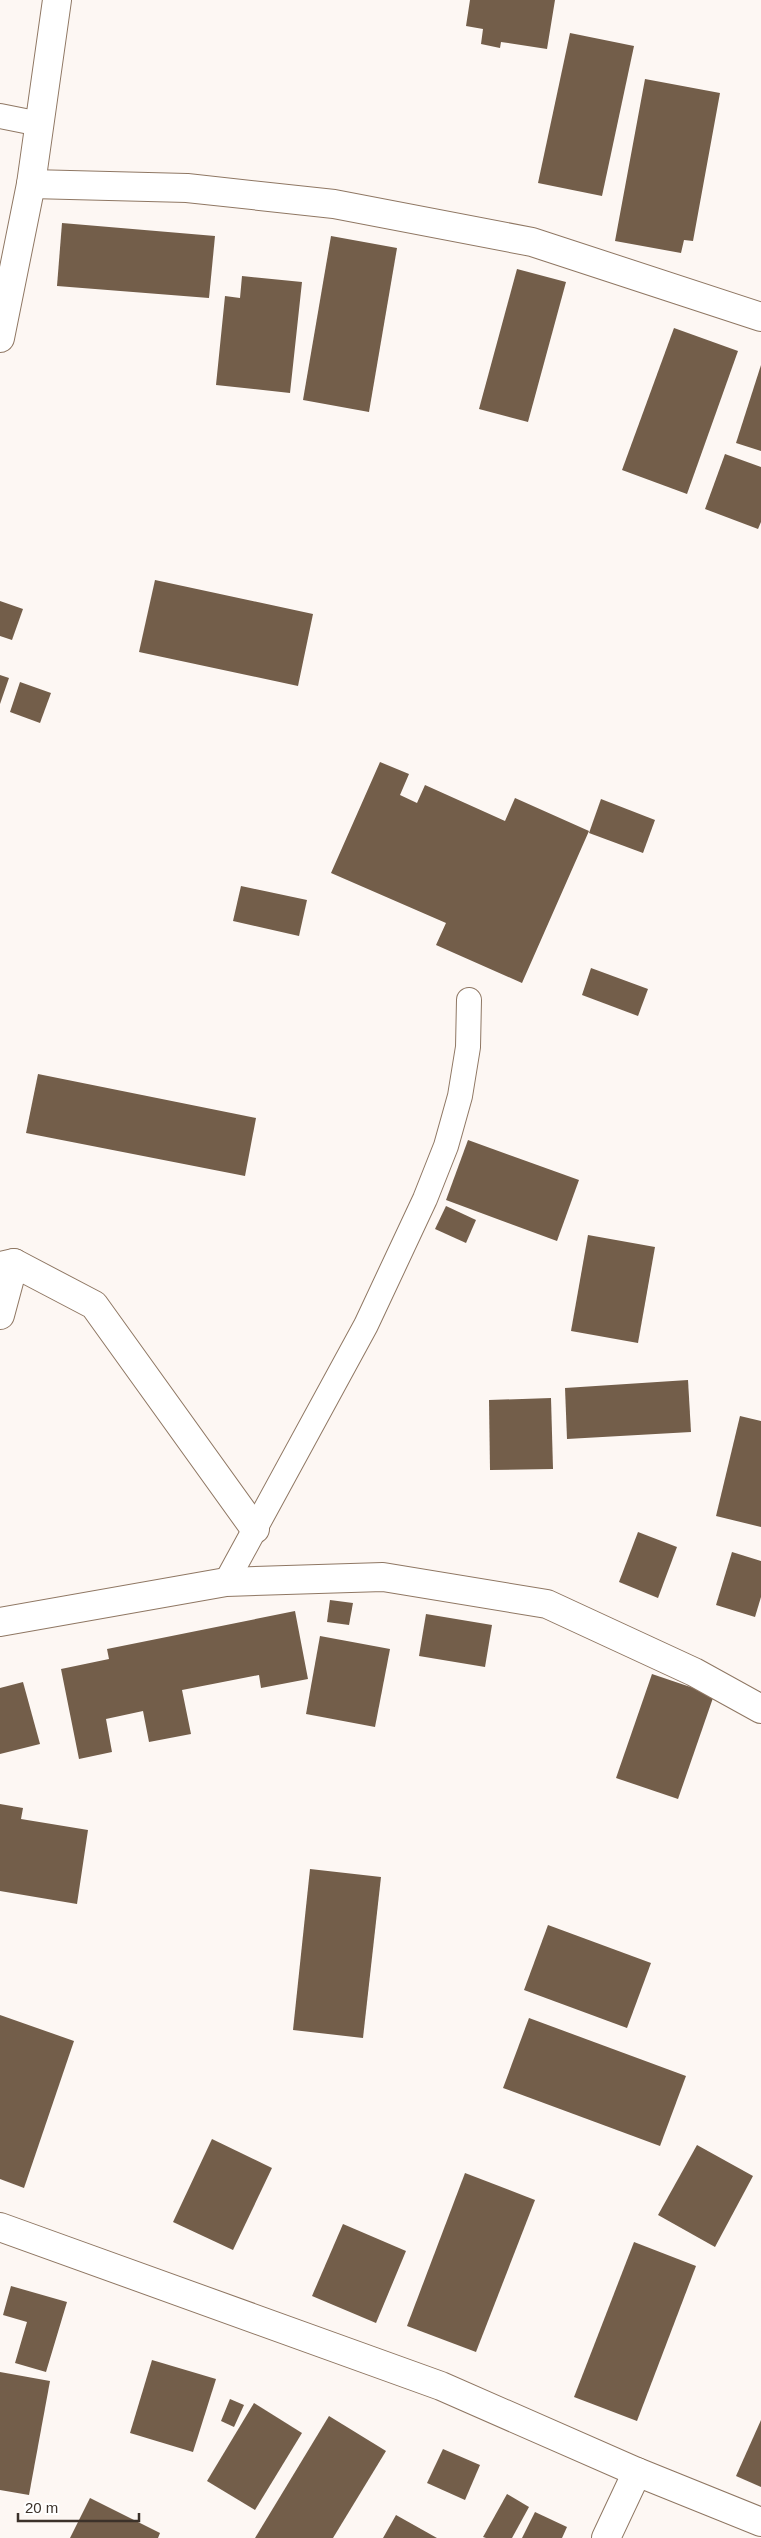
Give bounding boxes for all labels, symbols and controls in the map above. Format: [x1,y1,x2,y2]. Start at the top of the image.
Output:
scale bar [18,2490,139,2522]
text: 20 m [25,2499,58,2516]

